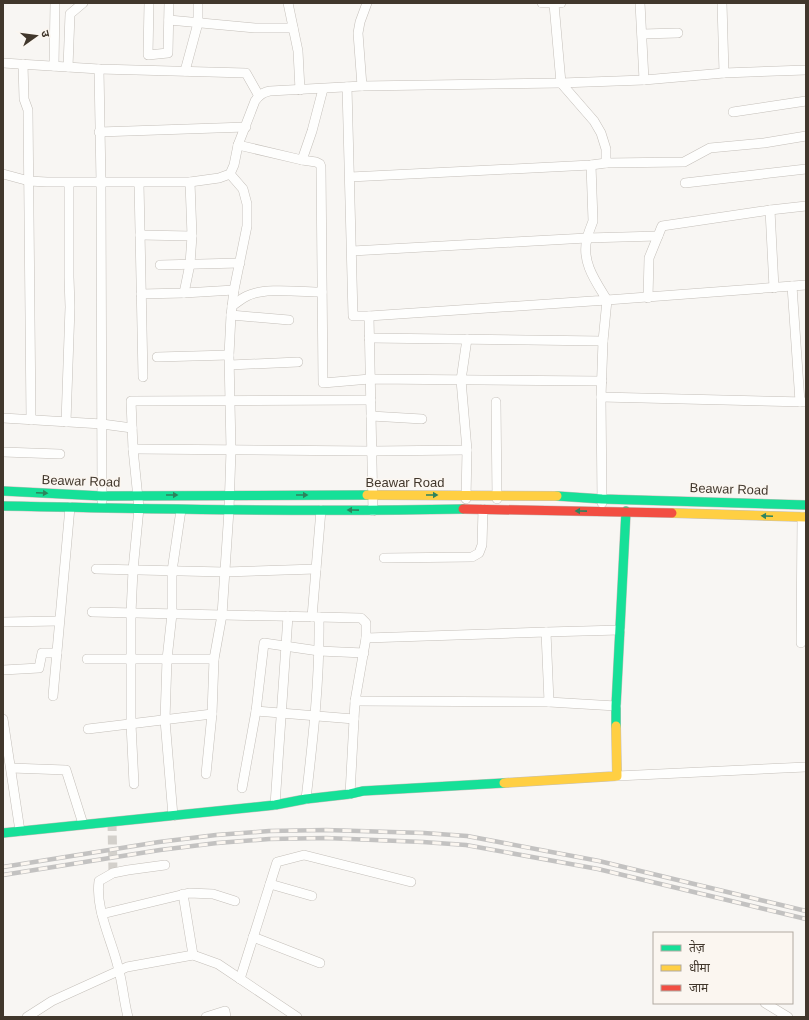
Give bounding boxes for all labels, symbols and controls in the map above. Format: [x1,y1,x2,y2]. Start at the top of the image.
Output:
north arrow [16,16,56,56]
text: उ [39,29,52,39]
street label: Beawar Road [41,472,121,490]
street label: Beawar Road [366,475,444,490]
street label: Beawar Road [689,480,769,498]
one-way arrow [36,490,49,496]
one-way arrow [166,492,179,498]
one-way arrow [296,492,309,498]
one-way arrow [426,492,439,498]
one-way arrow [347,507,359,514]
one-way arrow [575,507,587,514]
one-way arrow [761,512,773,519]
legend [653,932,793,1004]
text: तेज़ [689,940,706,955]
text: धीमा [689,960,711,975]
text: जाम [689,981,709,995]

